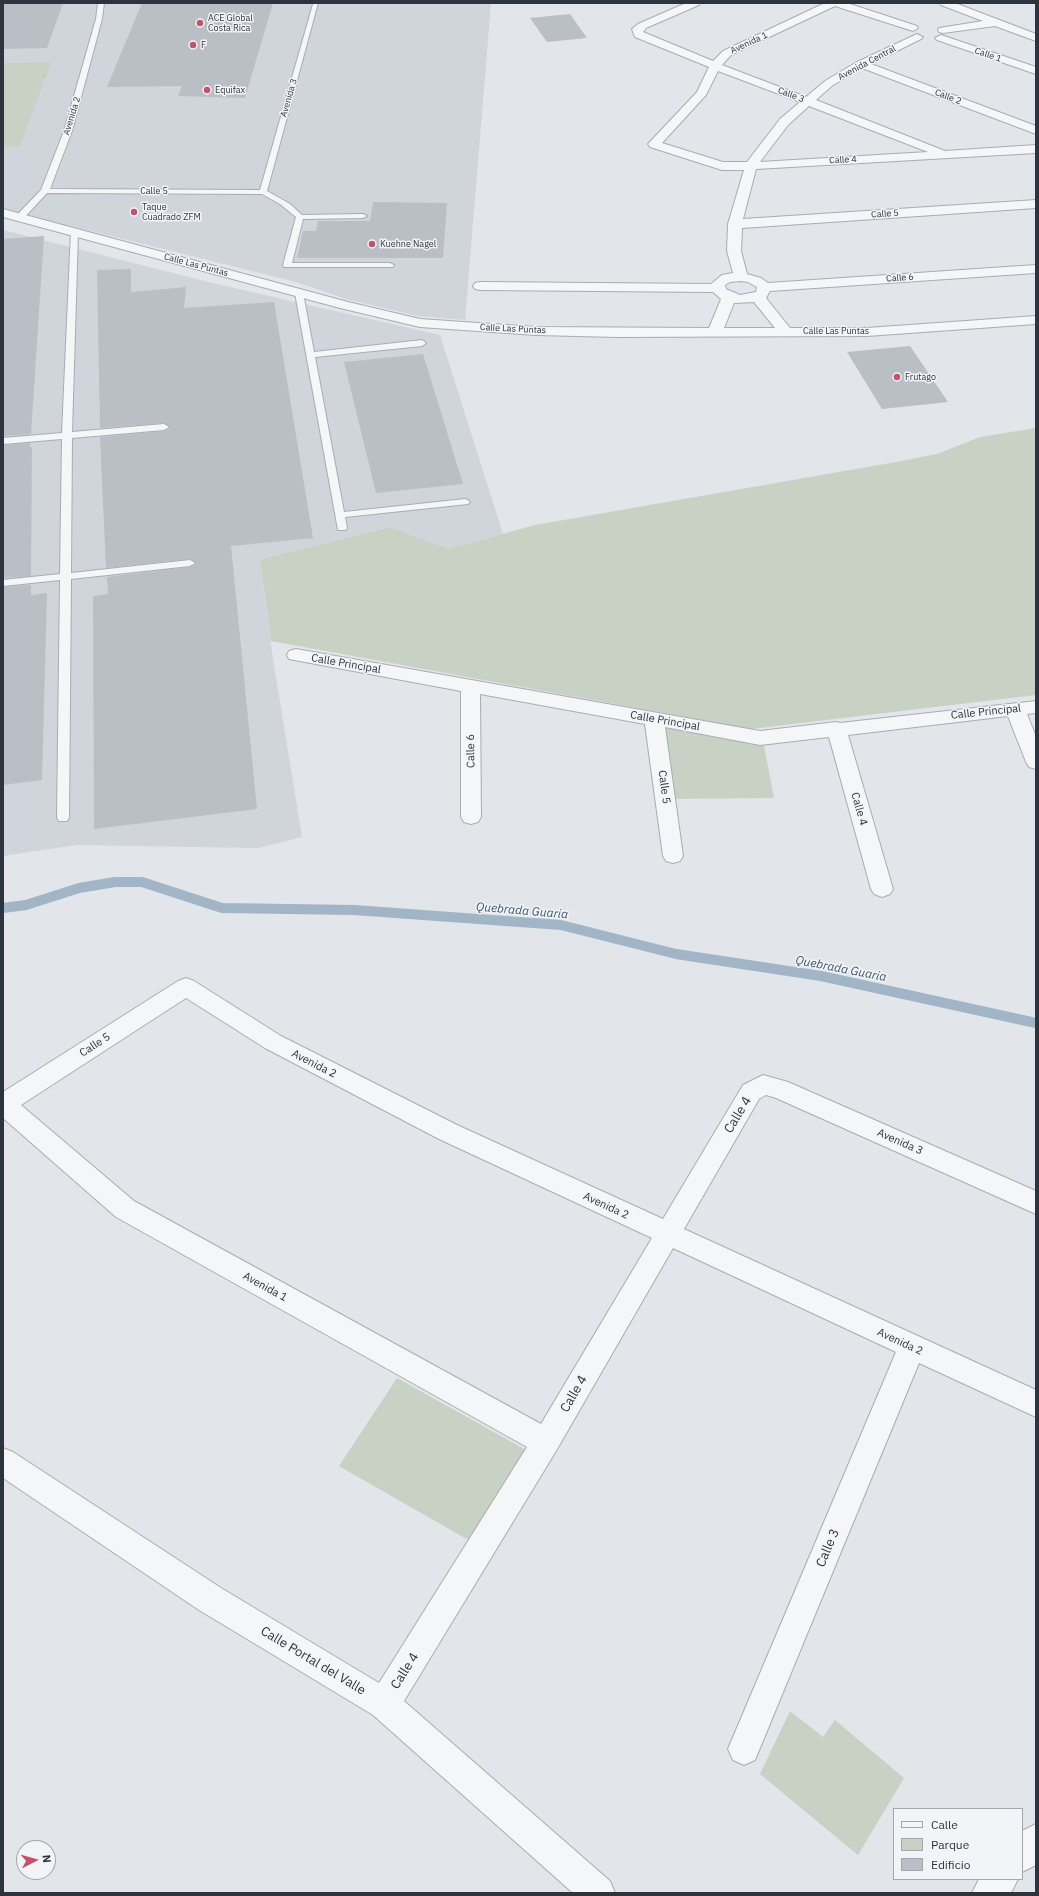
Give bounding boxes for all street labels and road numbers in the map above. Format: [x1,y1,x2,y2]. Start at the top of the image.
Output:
street label: Avenida 1 [729,30,769,56]
street label: Avenida Central [836,43,898,83]
street label: Calle 1 [973,45,1003,65]
street label: Avenida 3 [278,77,300,119]
street label: Calle 3 [776,85,806,105]
street label: Calle 2 [933,87,963,107]
street label: Avenida 2 [61,95,83,137]
street label: Calle 4 [829,154,857,166]
street label: Calle 5 [140,186,168,196]
street label: Calle 5 [871,208,899,220]
street label: Calle Las Puntas [163,251,229,279]
street label: Calle 6 [886,272,914,284]
street label: Calle Las Puntas [480,322,546,336]
street label: Calle Las Puntas [803,326,869,336]
street label: Calle Principal [310,651,382,677]
street label: Calle Principal [950,702,1022,722]
street label: Calle Principal [629,708,701,734]
street label: Calle 6 [464,734,478,768]
street label: Calle 5 [655,769,673,805]
street label: Calle 4 [848,791,870,827]
street label: Calle 5 [77,1030,113,1060]
street label: Avenida 2 [289,1047,339,1081]
street label: Calle 4 [721,1094,755,1136]
street label: Avenida 3 [875,1126,925,1158]
street label: Avenida 2 [581,1190,631,1222]
street label: Avenida 1 [241,1269,289,1305]
street label: Avenida 2 [875,1326,925,1358]
street label: Calle 4 [557,1373,591,1415]
street label: Calle 3 [813,1527,843,1569]
street label: Calle Portal del Valle [258,1623,368,1699]
street label: Calle 4 [388,1650,422,1692]

